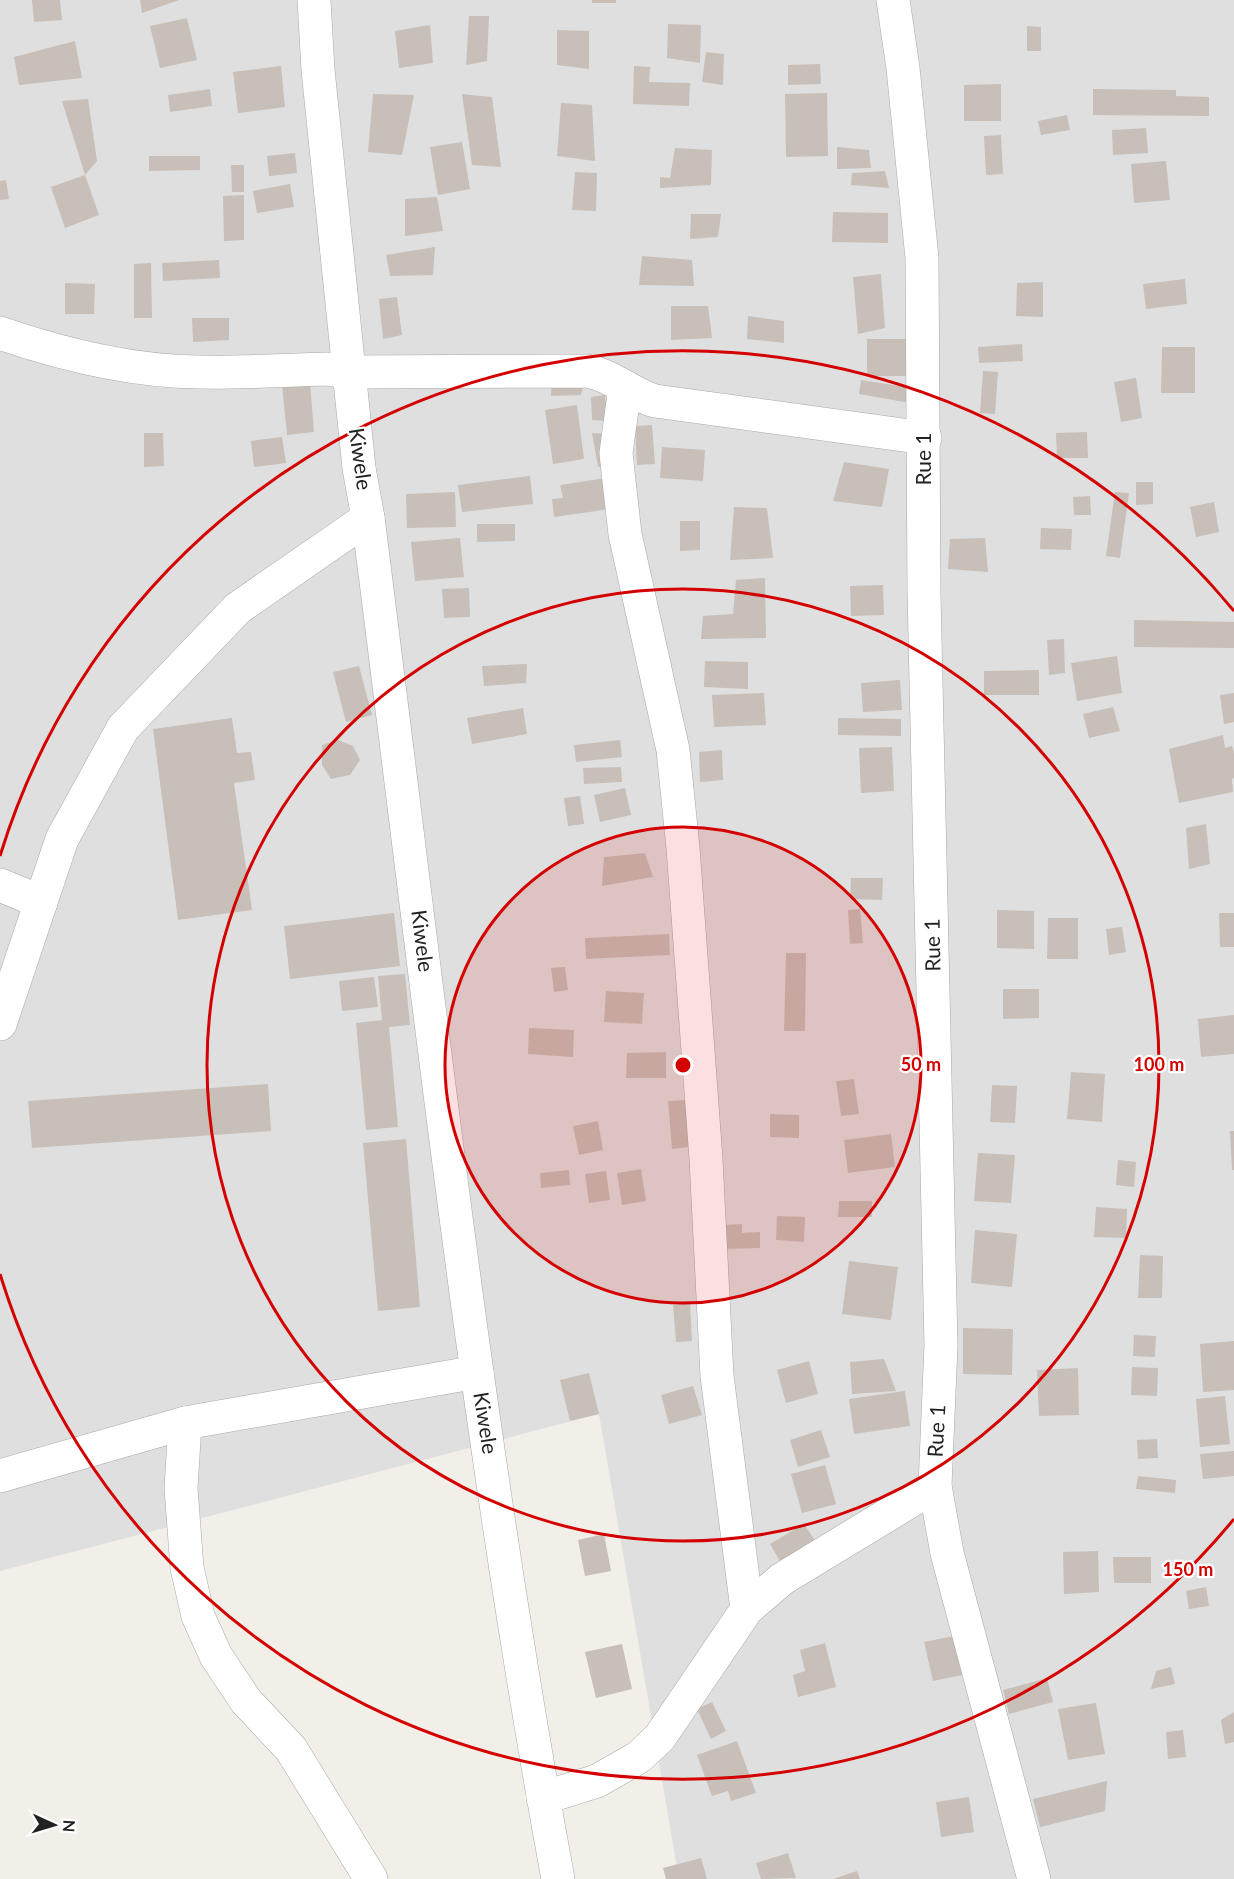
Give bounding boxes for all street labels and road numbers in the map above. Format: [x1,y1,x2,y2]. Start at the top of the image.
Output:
street label: Kiwele [345,426,378,491]
street label: Rue 1 [910,432,935,486]
street label: Kiwele [407,908,440,973]
street label: Rue 1 [919,918,944,972]
street label: Kiwele [469,1390,504,1456]
street label: Rue 1 [922,1404,949,1458]

